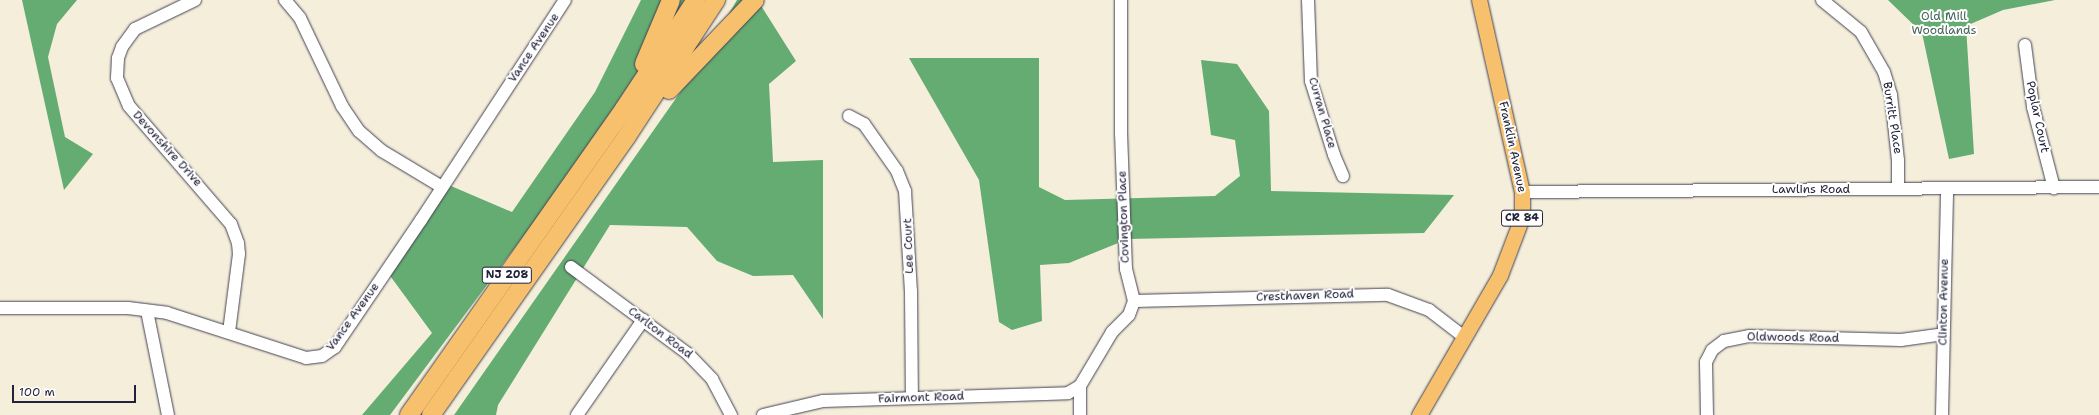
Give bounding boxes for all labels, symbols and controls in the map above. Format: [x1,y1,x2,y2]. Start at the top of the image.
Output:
street label: Vance Avenue [505,10,563,86]
park label: Old Mill Woodlands [1912,10,1976,38]
street label: Curran Place [1305,76,1339,150]
street label: Poplar Court [2022,80,2052,154]
street label: Burritt Place [1879,81,1905,155]
street label: Franklin Avenue [1495,100,1529,194]
street label: Devonshire Drive [129,108,205,190]
street label: Covington Place [1115,171,1133,263]
street label: Lawlins Road [1772,183,1850,197]
road number: CR 84 [1501,209,1543,227]
street label: Lee Court [901,218,917,274]
street label: Clinton Avenue [1936,258,1952,346]
road number: NJ 208 [481,266,533,284]
street label: Vance Avenue [323,280,383,354]
street label: Cresthaven Road [1256,287,1354,305]
street label: Carlton Road [625,304,695,362]
street label: Oldwoods Road [1747,330,1839,346]
scale bar [14,377,138,403]
text: 100 m [19,384,55,400]
street label: Fairmont Road [878,389,964,407]

